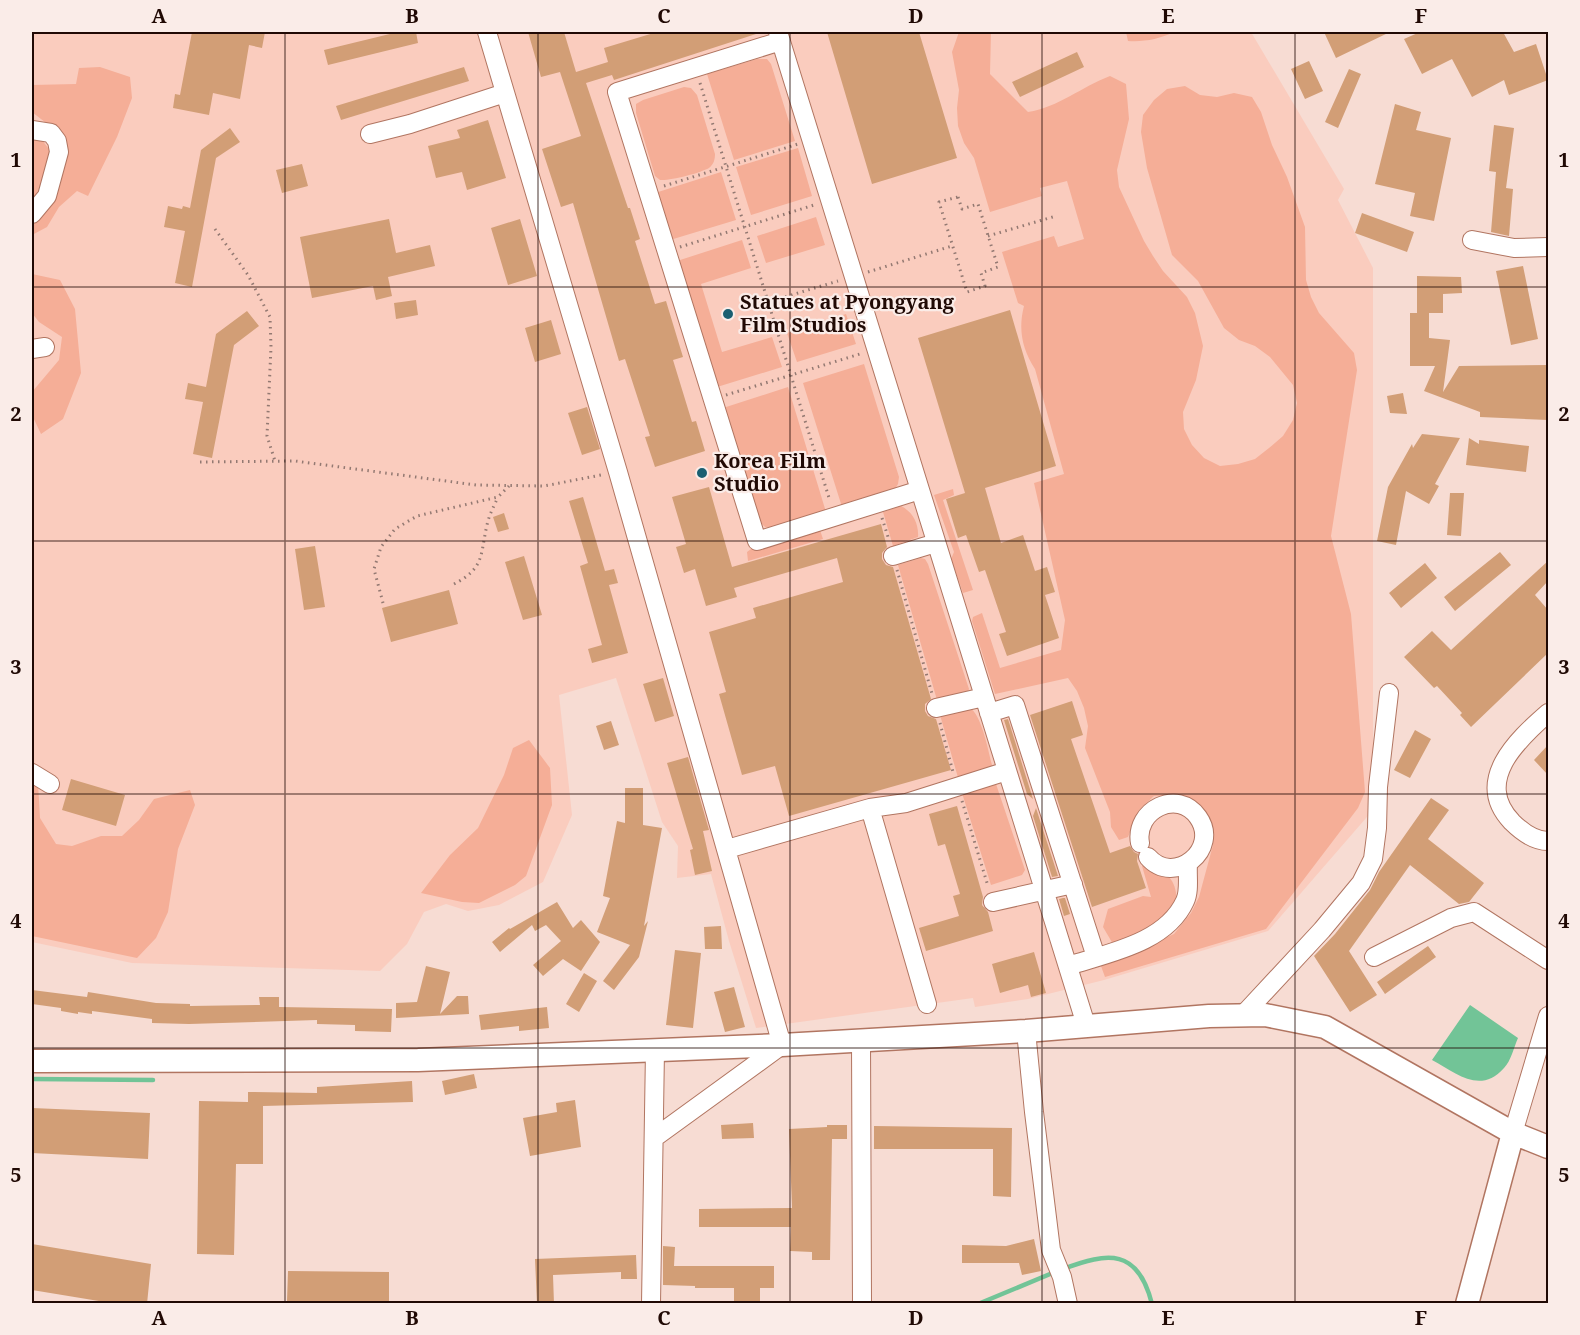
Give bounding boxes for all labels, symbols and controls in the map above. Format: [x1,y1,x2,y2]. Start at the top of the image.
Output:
text: A [151,2,167,29]
text: B [405,2,419,29]
text: C [657,2,671,29]
text: D [908,2,924,29]
text: E [1161,2,1175,29]
text: F [1415,2,1427,29]
text: 1 [10,146,22,173]
text: 1 [1558,146,1570,173]
place label: Statues at Pyongyang Film Studios [740,288,955,338]
marker: Statues at Pyongyang Film Studios [721,307,735,321]
text: 2 [10,400,22,427]
text: 2 [1558,400,1570,427]
place label: Korea Film Studio [714,447,826,497]
marker: Korea Film Studio [695,466,709,480]
text: 3 [10,653,22,680]
text: 3 [1558,653,1570,680]
text: 4 [10,907,22,934]
text: 4 [1558,907,1570,934]
text: 5 [10,1161,22,1188]
text: 5 [1558,1161,1570,1188]
text: A [151,1304,167,1331]
text: B [405,1304,419,1331]
text: C [657,1304,671,1331]
text: D [908,1304,924,1331]
text: E [1161,1304,1175,1331]
text: F [1415,1304,1427,1331]

